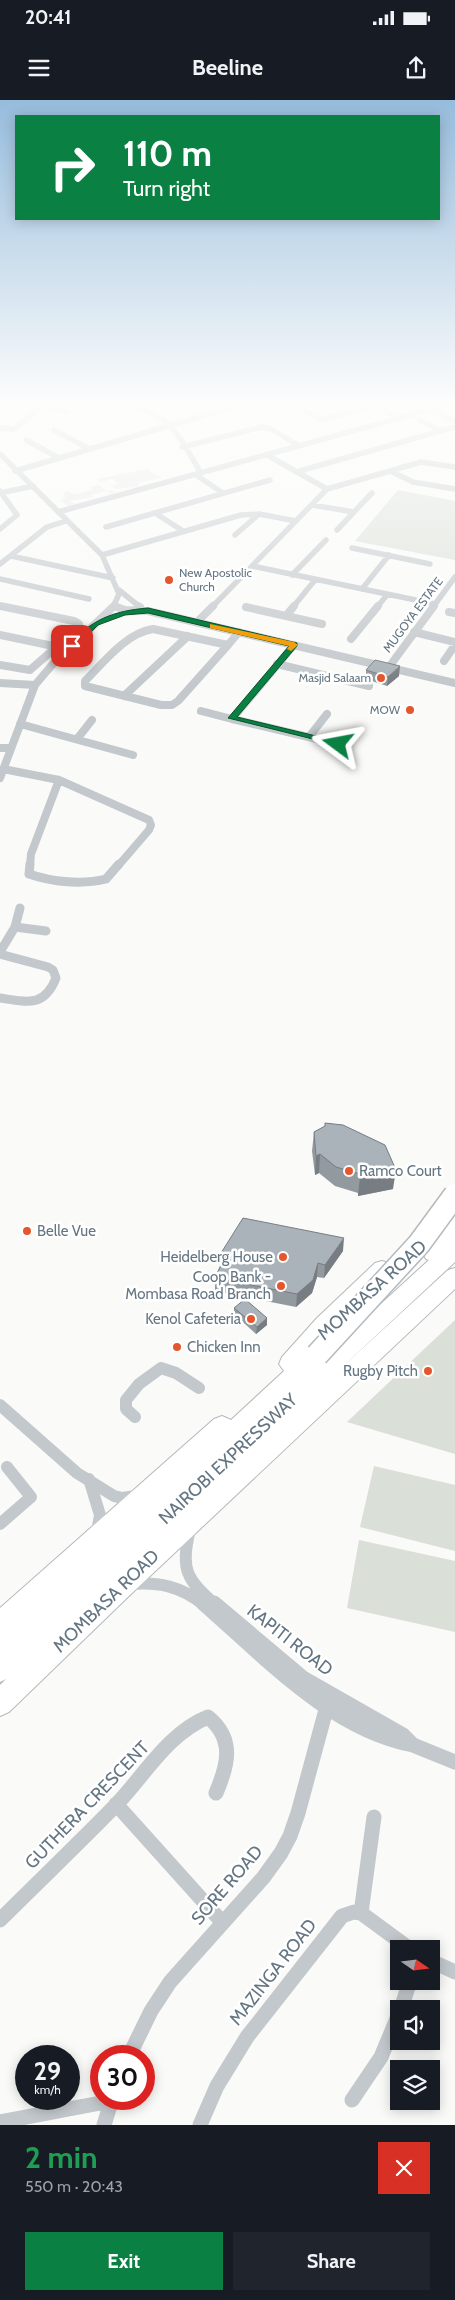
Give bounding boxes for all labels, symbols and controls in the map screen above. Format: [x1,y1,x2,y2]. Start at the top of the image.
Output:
text: 20:41 [25,6,71,29]
icon: menu [25,54,53,82]
text: Beeline [192,54,263,81]
icon: share [402,54,430,82]
text: 110 m [123,132,212,175]
icon: right [40,135,105,200]
text: Turn right [123,175,210,202]
place label: New Apostolic Church [179,565,252,594]
marker: New Apostolic Church [163,574,175,586]
street label: MUGOYA ESTATE [379,574,446,655]
pin [51,625,93,667]
icon: arrive [58,632,86,660]
place label: Masjid Salaam [299,670,371,685]
marker: Masjid Salaam [375,672,387,684]
place label: MOW [370,702,401,717]
marker: MOW [404,704,416,716]
position arrow [311,717,363,769]
place label: Ramco Court [359,1162,442,1180]
marker: Ramco Court [343,1165,355,1177]
place label: Belle Vue [37,1222,96,1240]
marker: Belle Vue [21,1225,33,1237]
street label: MOMBASA ROAD [313,1235,431,1345]
place label: Heidelberg House [160,1248,273,1266]
marker: Heidelberg House [277,1251,289,1263]
place label: Coop Bank - Mombasa Road Branch [125,1268,271,1303]
marker: Coop Bank - Mombasa Road Branch [275,1280,287,1292]
place label: Kenol Cafeteria [145,1310,242,1328]
marker: Kenol Cafeteria [245,1313,257,1325]
place label: Chicken Inn [187,1338,261,1356]
marker: Chicken Inn [171,1341,183,1353]
place label: Rugby Pitch [343,1362,418,1380]
marker: Rugby Pitch [422,1365,434,1377]
street label: NAIROBI EXPRESSWAY [154,1388,303,1529]
street label: MOMBASA ROAD [48,1545,164,1657]
street label: KAPITI ROAD [243,1600,337,1680]
street label: GUTHERA CRESCENT [20,1736,154,1873]
street label: SORE ROAD [187,1841,267,1929]
street label: MAZINGA ROAD [225,1914,321,2030]
north arrow [390,1940,440,1990]
map controls [390,1940,440,2110]
button: sound [390,2000,440,2050]
speed limit sign: 30 [90,2045,155,2110]
text: 29 [34,2056,61,2086]
button: layers [390,2060,440,2110]
text: km/h [34,2082,61,2097]
text: 2 min [25,2139,97,2176]
button: close [378,2142,430,2194]
text: 550 m · 20:43 [25,2177,123,2196]
button: Exit [25,2232,223,2290]
button: Share [233,2232,430,2290]

